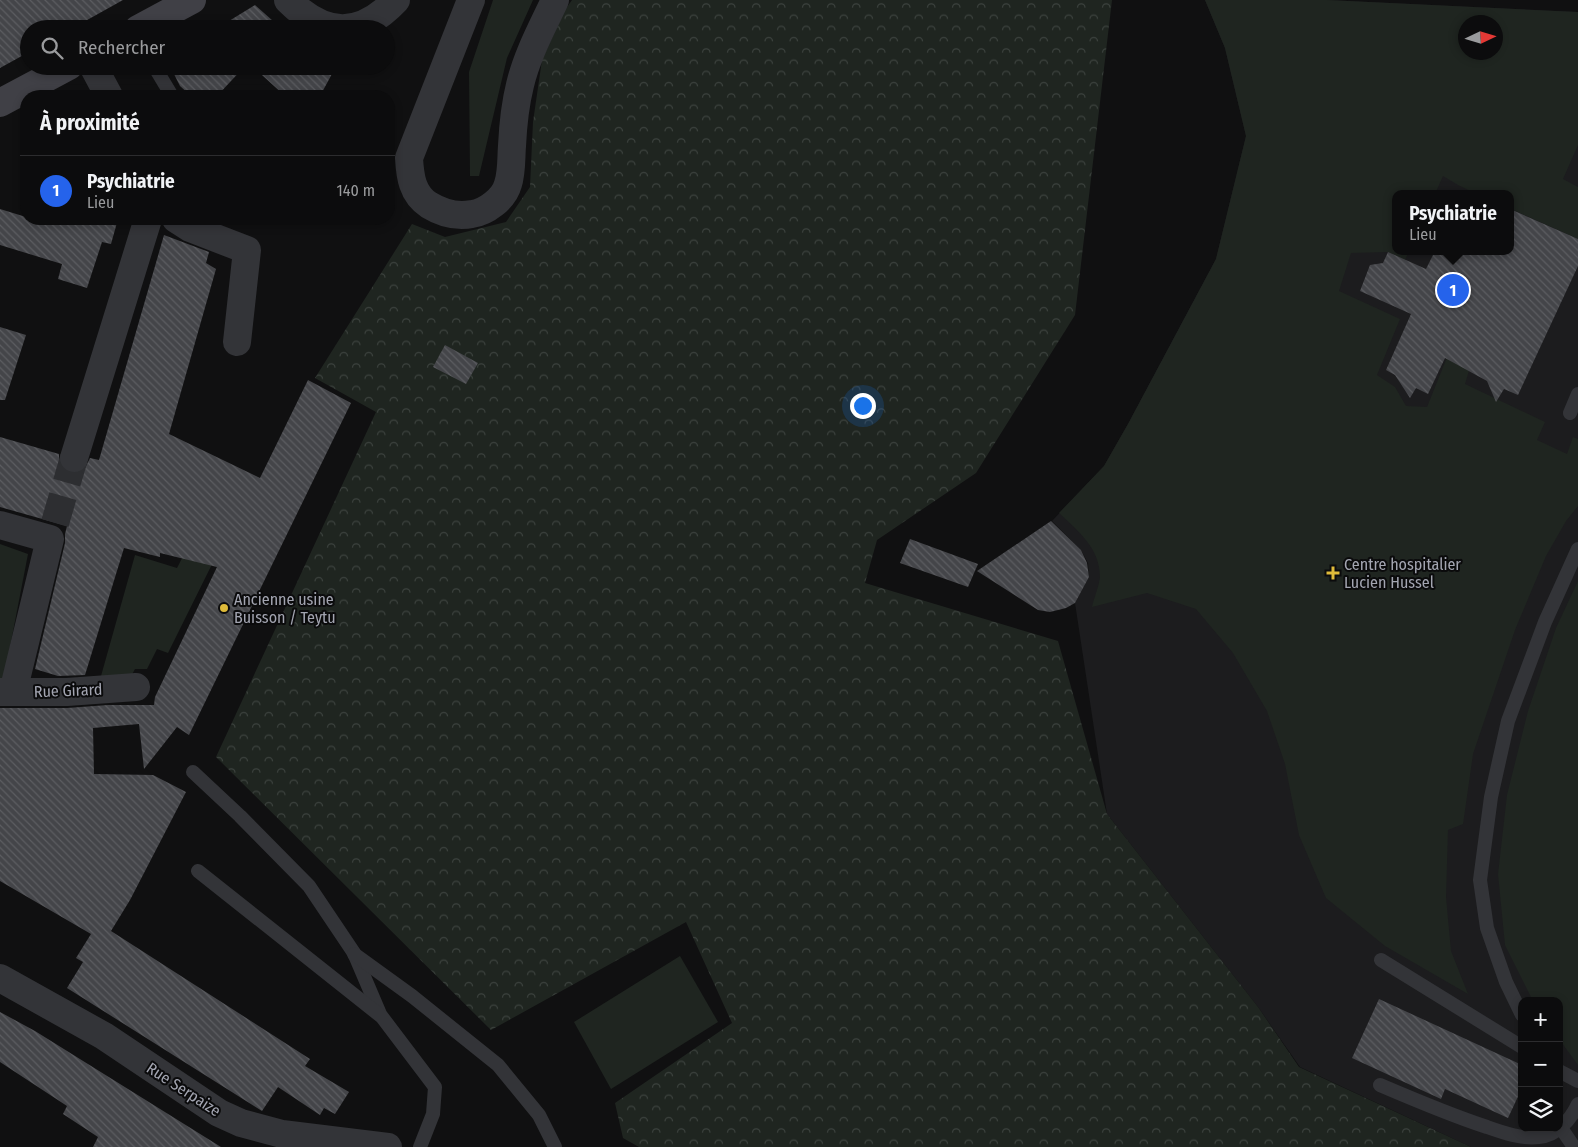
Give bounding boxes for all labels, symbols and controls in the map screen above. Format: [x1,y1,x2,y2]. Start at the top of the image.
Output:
north arrow [1458,15,1503,60]
search box [20,20,395,75]
icon: search [38,34,66,62]
text: Rechercher [78,36,165,59]
text: À proximité [40,110,140,136]
text: Psychiatrie [87,170,175,193]
text: 1 [53,181,59,200]
text: 140 m [337,181,375,200]
popup [1392,190,1514,255]
text: Lieu [87,193,114,212]
text: Psychiatrie [1409,202,1497,225]
text: Lieu [1409,225,1437,244]
pin: 1 [1437,271,1469,309]
your location [850,393,876,419]
place label: Centre hospitalier Lucien Hussel [1344,555,1461,592]
marker: Centre hospitalier Lucien Hussel [1326,566,1340,580]
place label: Ancienne usine Buisson / Teytu [234,590,336,627]
marker: Ancienne usine Buisson / Teytu [218,602,230,614]
street label: Rue Girard [33,680,103,701]
map controls [1518,997,1563,1132]
button: + [1518,997,1563,1042]
button: − [1518,1042,1563,1087]
street label: Rue Serpaize [143,1058,224,1120]
button: layers [1518,1087,1563,1132]

